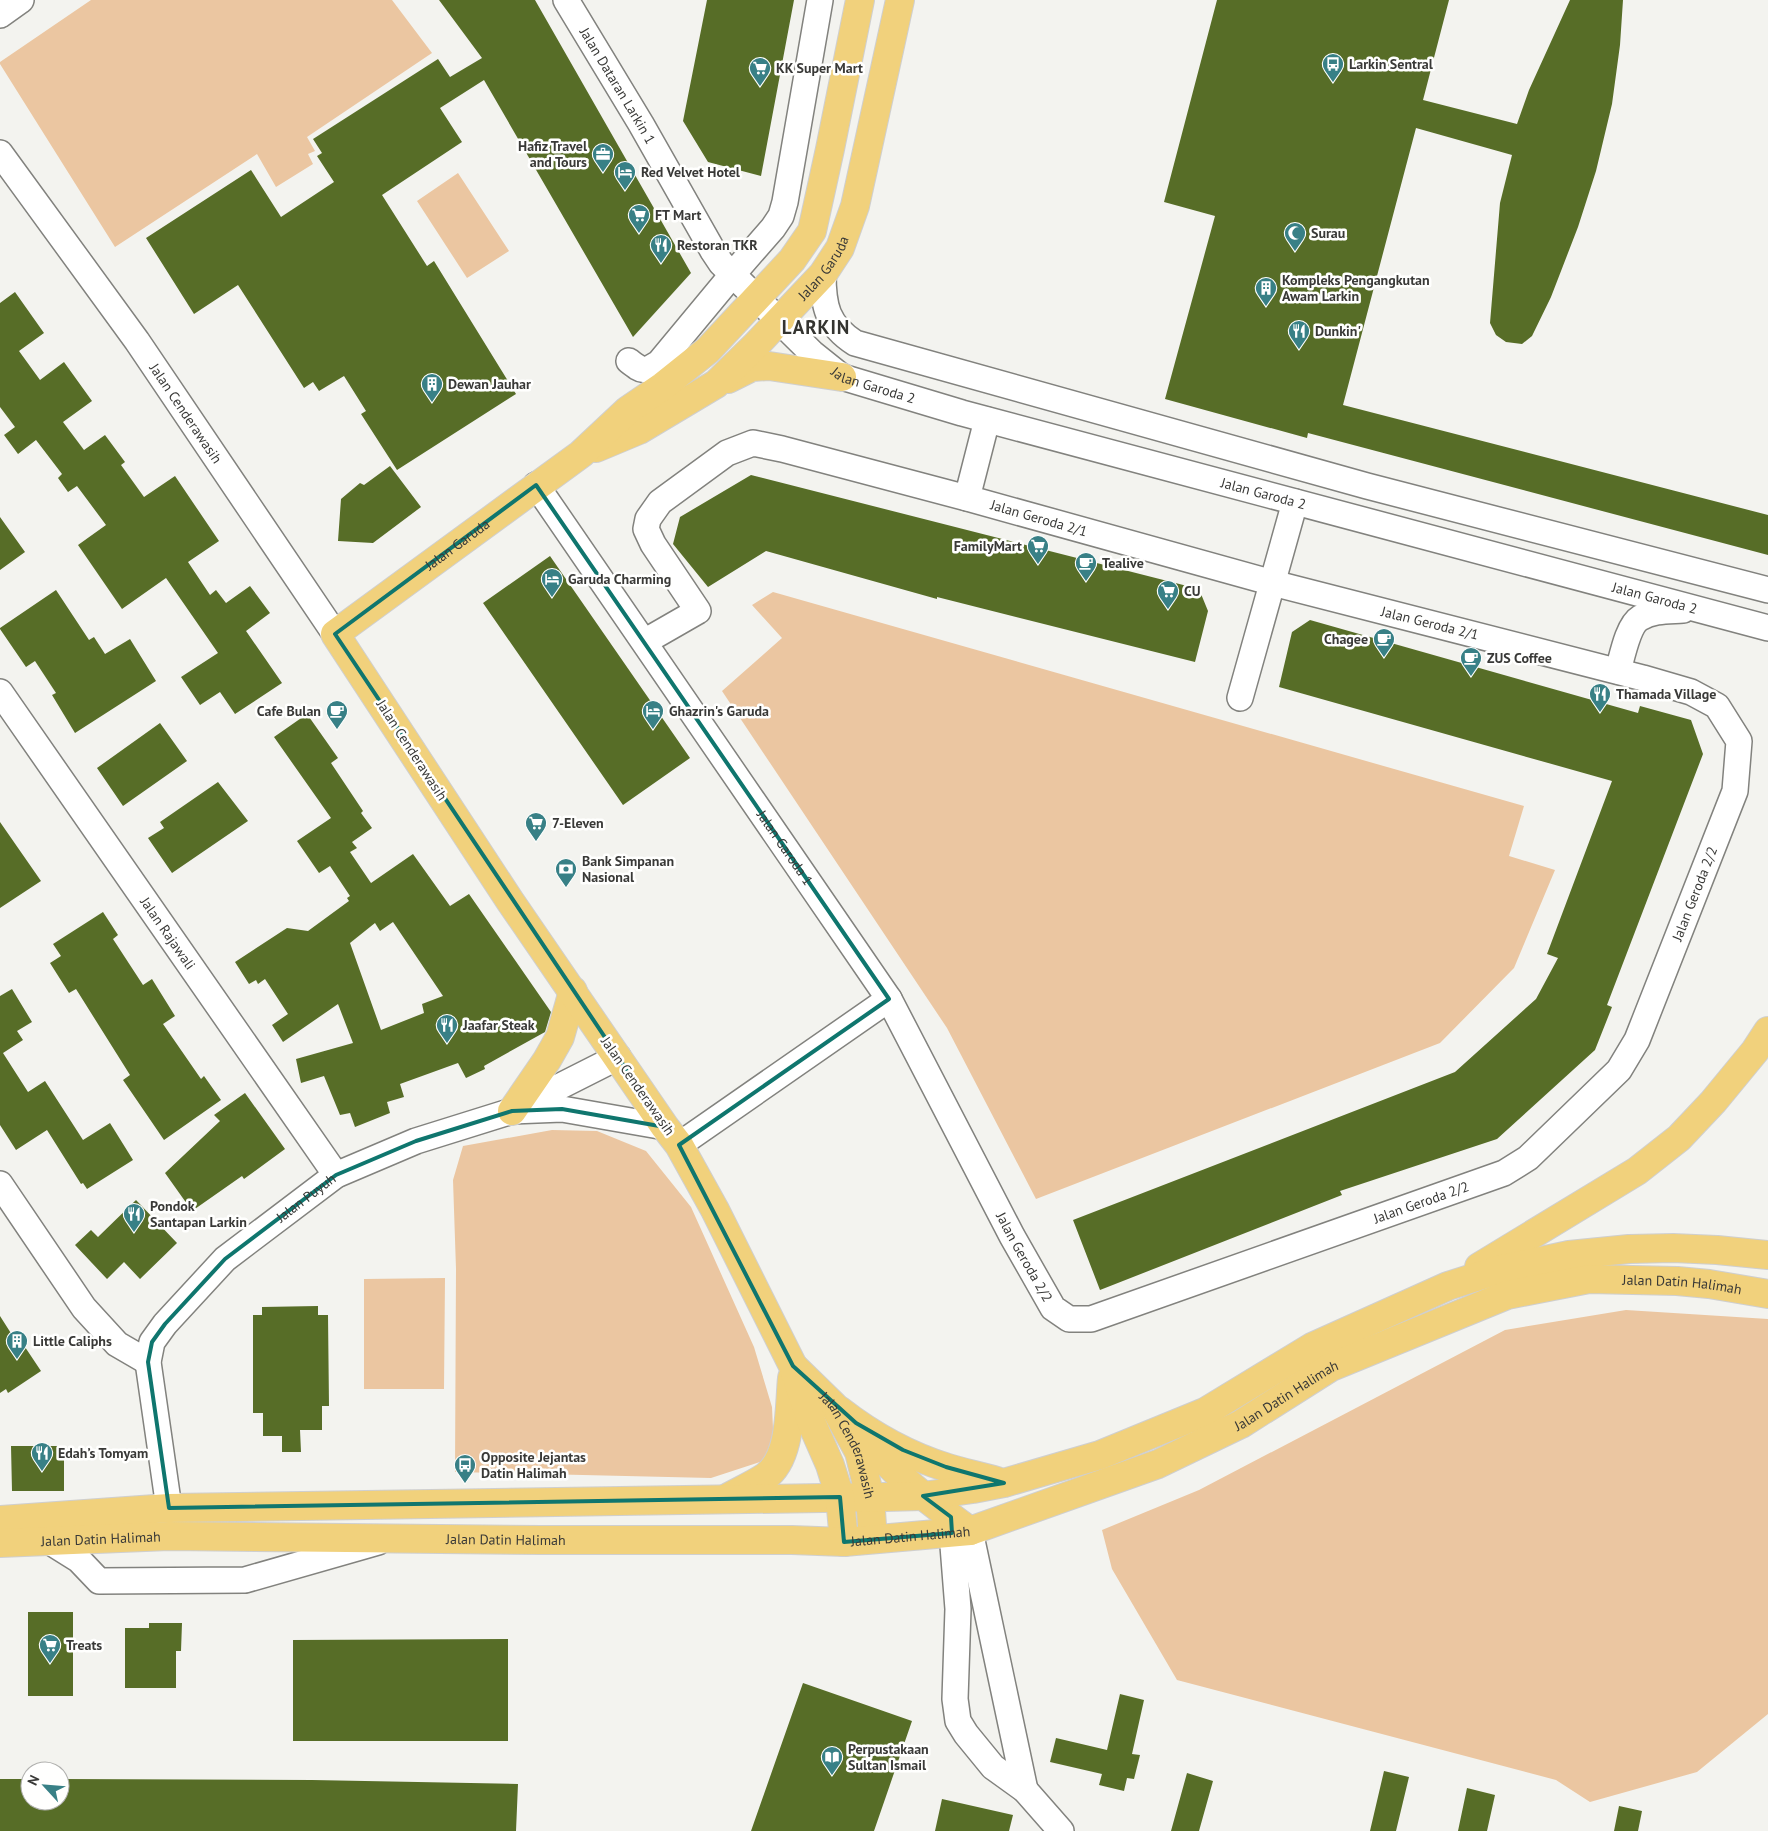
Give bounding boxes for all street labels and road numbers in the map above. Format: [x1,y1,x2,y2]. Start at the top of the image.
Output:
street label: Jalan Dataran Larkin 1 [575,23,659,147]
street label: Jalan Garuda [793,234,853,305]
street label: Jalan Cenderawasih [145,359,226,467]
street label: Jalan Garoda 2 [827,362,917,407]
street label: Jalan Garoda 2 [1218,473,1308,513]
street label: Jalan Geroda 2/1 [988,495,1089,540]
street label: Jalan Garuda [421,515,493,575]
street label: Jalan Garoda 2 [1609,578,1699,618]
street label: Jalan Geroda 2/1 [1378,602,1481,644]
street label: Jalan Cenderawasih [372,695,451,804]
street label: Jalan Garoda 1 [752,806,817,889]
street label: Jalan Geroda 2/2 [1668,844,1721,944]
street label: Jalan Rajawali [136,893,199,973]
street label: Jalan Cenderawasih [597,1032,679,1139]
street label: Jalan Puyuh [272,1169,339,1227]
street label: Jalan Geroda 2/2 [1370,1177,1471,1228]
street label: Jalan Geroda 2/2 [992,1208,1057,1305]
street label: Jalan Datin Halimah [1621,1271,1743,1298]
street label: Jalan Datin Halimah [1231,1356,1341,1435]
street label: Jalan Cenderawasih [815,1387,879,1500]
street label: Jalan Datin Halimah [849,1522,971,1550]
street label: Jalan Datin Halimah [40,1527,161,1550]
street label: Jalan Datin Halimah [445,1530,566,1549]

